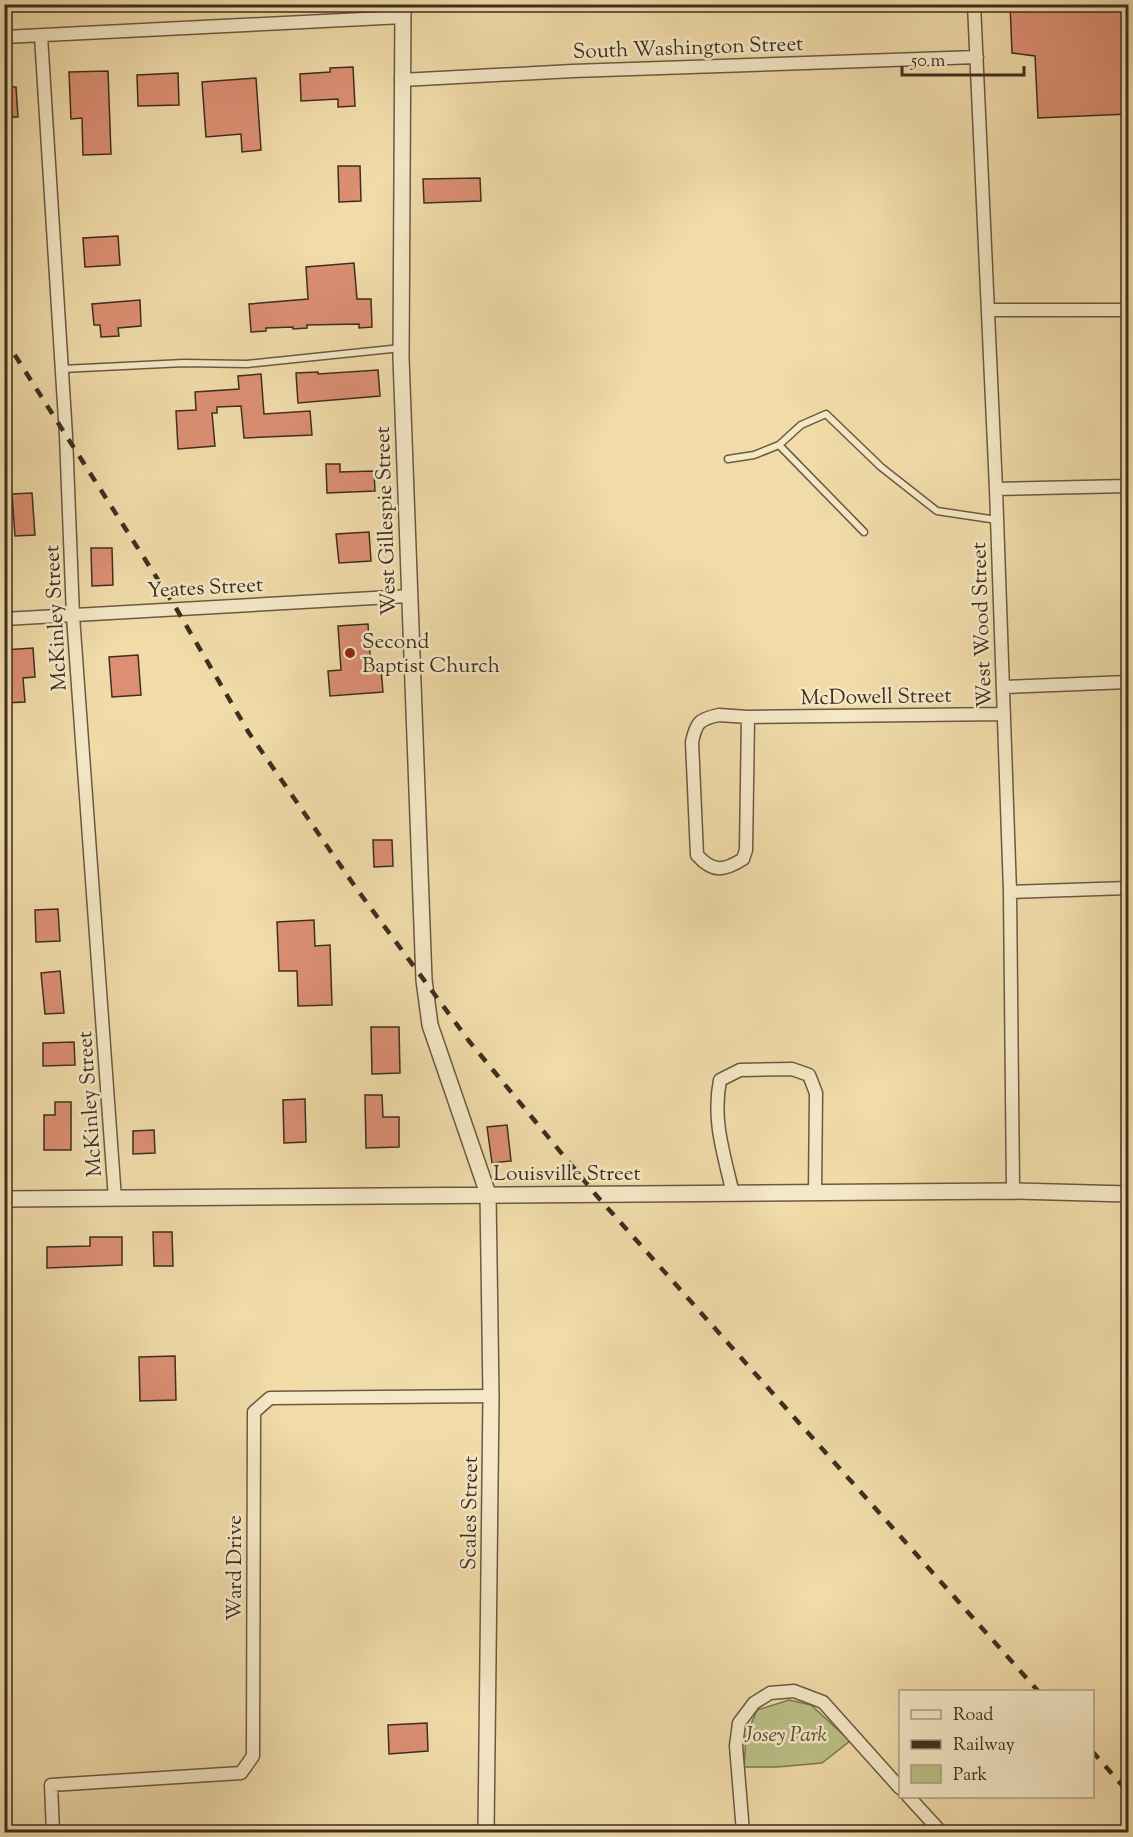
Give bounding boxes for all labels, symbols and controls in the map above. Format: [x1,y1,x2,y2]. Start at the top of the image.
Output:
street label: South Washington Street [572,30,804,68]
scale bar [902,39,1024,77]
text: 50 m [910,49,946,75]
street label: West Gillespie Street [369,426,405,616]
street label: West Wood Street [965,542,1001,708]
street label: McKinley Street [38,544,76,692]
street label: Yeates Street [146,571,264,607]
place label: Second Baptist Church [362,628,500,682]
marker: Second Baptist Church [343,646,357,660]
street label: McDowell Street [800,682,952,714]
street label: McKinley Street [71,1030,111,1178]
street label: Louisville Street [493,1160,641,1190]
street label: Scales Street [455,1456,487,1570]
street label: Ward Drive [221,1515,251,1621]
legend [899,1690,1094,1798]
text: Road [953,1703,993,1729]
park label: Josey Park [744,1721,828,1751]
text: Railway [953,1733,1015,1759]
text: Park [953,1763,988,1789]

